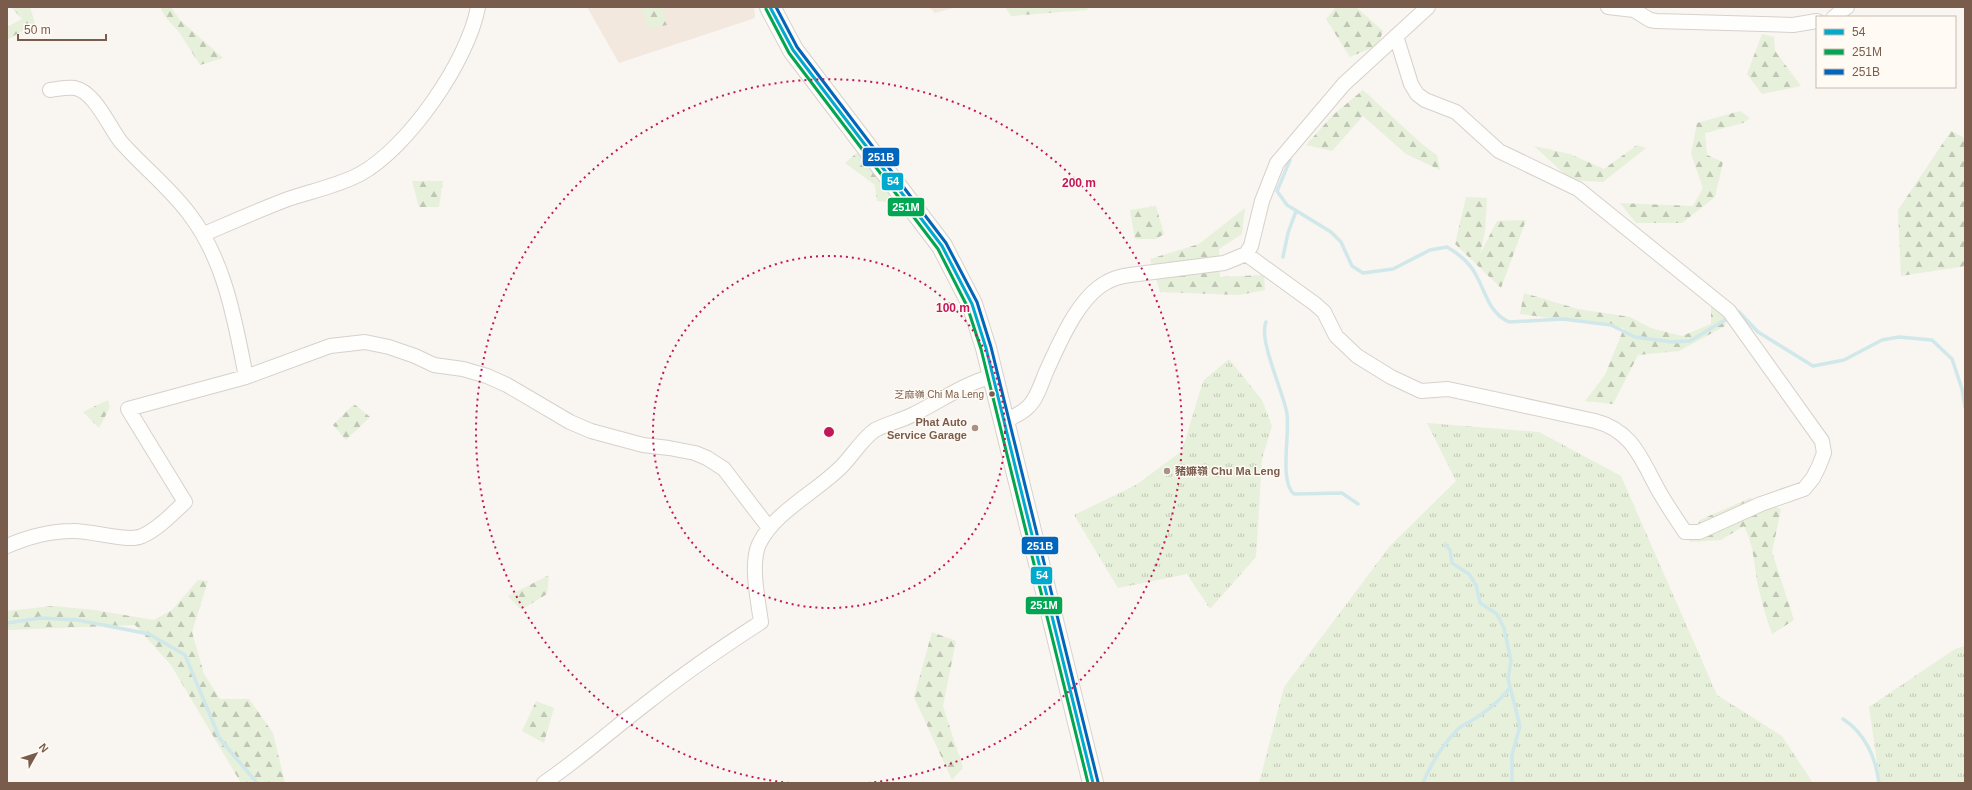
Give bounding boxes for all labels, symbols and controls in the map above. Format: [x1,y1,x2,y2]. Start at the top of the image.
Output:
scale bar [18,16,106,42]
legend [1816,16,1956,88]
text: 50 m [24,23,51,37]
text: 54 [1852,25,1866,39]
text: 251M [1852,45,1882,59]
text: 251B [1852,65,1880,79]
line badge: 251B [862,147,900,167]
text: 251B [868,151,894,163]
line badge: 54 [881,172,904,191]
text: 54 [887,175,900,187]
text: 200 m [1062,176,1096,190]
line badge: 251M [887,197,925,217]
text: 251M [892,201,920,213]
text: 100 m [936,301,970,315]
place label: 芝麻嶺 Chi Ma Leng [895,389,984,400]
marker: 芝麻嶺 Chi Ma Leng [987,389,997,399]
place label: Phat Auto Service Garage [887,416,967,441]
marker: Phat Auto Service Garage [970,423,980,433]
centre of rings [822,425,836,439]
place label: 豬嫲嶺 Chu Ma Leng [1175,465,1280,477]
marker: 豬嫲嶺 Chu Ma Leng [1162,466,1172,476]
line badge: 251B [1021,536,1059,555]
text: 251B [1027,540,1053,552]
line badge: 54 [1030,566,1053,585]
text: 54 [1036,569,1049,581]
line badge: 251M [1025,596,1063,615]
text: 251M [1030,599,1058,611]
north arrow [16,734,56,774]
text: N [37,741,51,755]

